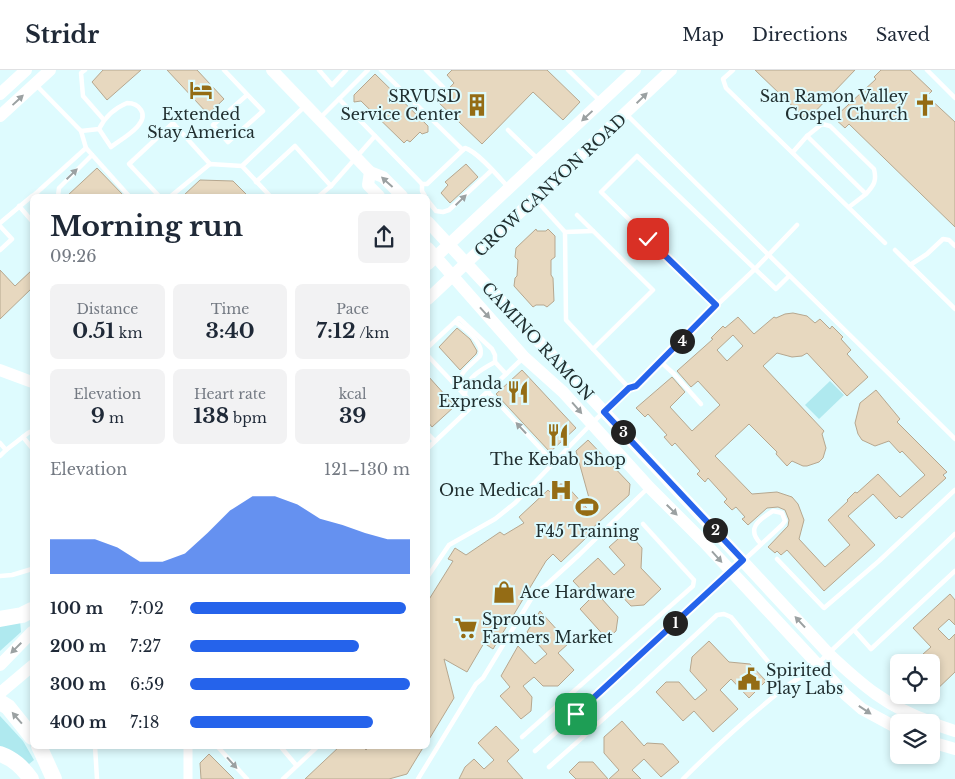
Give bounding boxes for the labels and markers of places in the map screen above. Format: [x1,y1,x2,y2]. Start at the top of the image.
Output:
hotel icon: Extended Stay America [188,77,214,103]
place label: SRVUSD Service Center [340,86,461,124]
place label: San Ramon Valley Gospel Church [760,86,909,124]
building icon: SRVUSD Service Center [464,92,490,118]
church icon: San Ramon Valley Gospel Church [912,92,938,118]
place label: Extended Stay America [147,104,255,142]
pin [627,218,669,260]
pin: 4 [670,328,694,354]
place label: Panda Express [439,373,502,411]
restaurant icon: Panda Express [505,379,531,405]
pin: 3 [610,420,636,444]
restaurant icon: The Kebab Shop [545,422,571,448]
place label: The Kebab Shop [490,449,626,469]
hospital icon: One Medical [548,477,574,503]
place label: One Medical [439,480,544,500]
sports icon: F45 Training [574,494,600,520]
pin: 2 [702,518,728,542]
place label: F45 Training [535,521,639,541]
shop icon: Ace Hardware [491,579,517,605]
place label: Ace Hardware [519,582,635,602]
place label: Sprouts Farmers Market [482,609,613,647]
pin: 1 [662,610,688,636]
supermarket icon: Sprouts Farmers Market [453,615,479,641]
place label: Spirited Play Labs [766,660,843,698]
public building icon: Spirited Play Labs [736,666,762,692]
pin [555,693,597,735]

